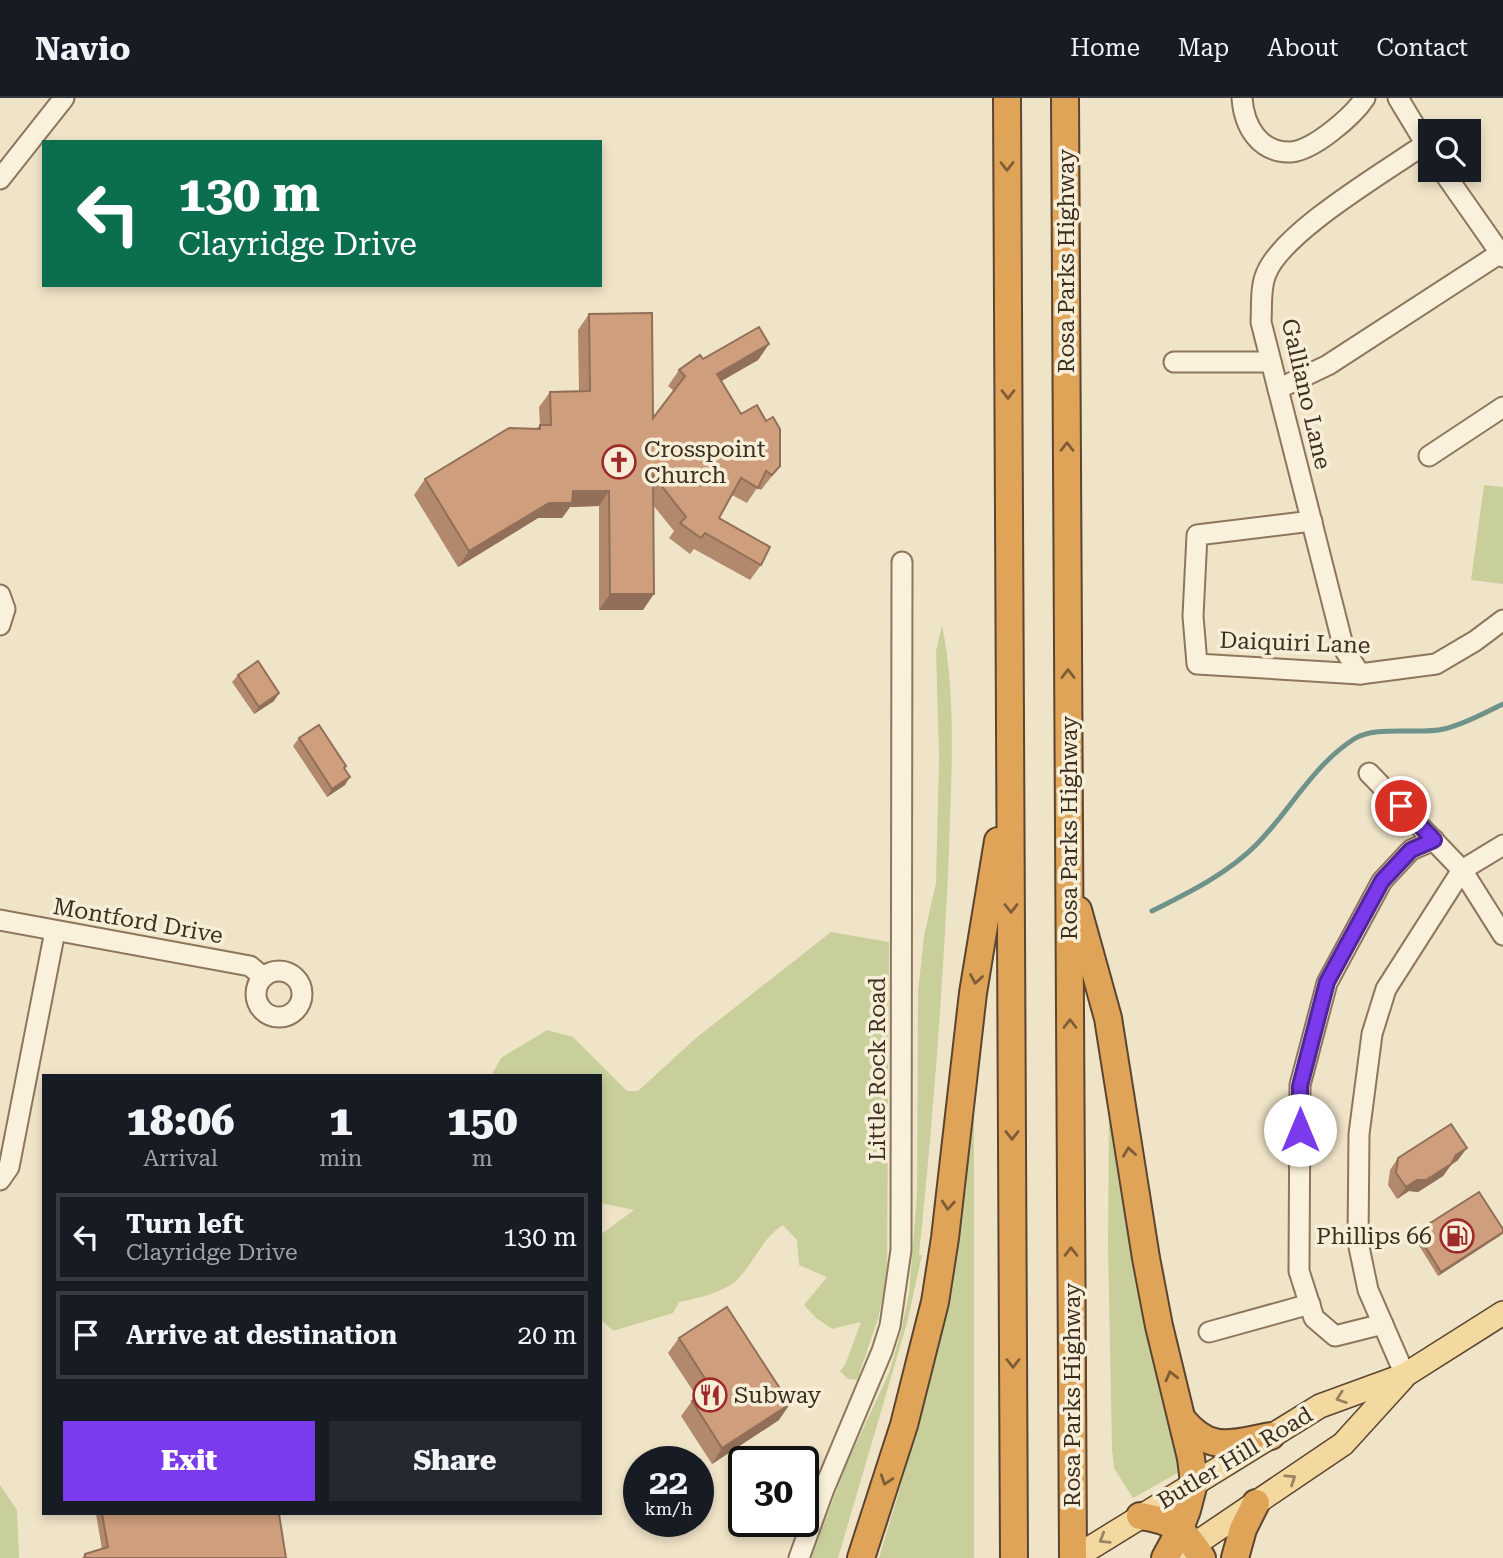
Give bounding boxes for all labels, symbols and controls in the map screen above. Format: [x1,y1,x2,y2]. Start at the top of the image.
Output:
text: Navio [35,29,130,68]
text: Home [1070,34,1140,62]
text: Map [1178,34,1229,62]
text: About [1267,34,1338,62]
text: Contact [1376,34,1468,62]
map controls [1418,119,1481,182]
button: search [1418,119,1481,182]
street label: Rosa Parks Highway [1053,148,1080,373]
one-way arrow [999,161,1015,172]
text: 130 m [178,166,320,223]
icon: left [63,168,154,259]
text: Clayridge Drive [178,225,417,263]
street label: Galliano Lane [1276,316,1336,472]
one-way arrow [1000,389,1016,399]
place label: Crosspoint Church [644,436,766,489]
one-way arrow [1059,441,1075,451]
church icon: Crosspoint Church [600,443,638,481]
street label: Daiquiri Lane [1219,627,1371,659]
one-way arrow [1060,668,1076,679]
street label: Rosa Parks Highway [1056,715,1083,940]
pin [1371,776,1431,836]
icon: arrive [1382,787,1420,825]
street label: Montford Drive [51,893,225,949]
one-way arrow [1003,903,1019,914]
one-way arrow [969,973,984,985]
street label: Little Rock Road [864,977,891,1161]
one-way arrow [1062,1018,1078,1029]
position arrow [1263,1093,1337,1167]
text: 18:06 [127,1096,235,1145]
text: 1 [329,1096,353,1145]
text: 150 [447,1096,517,1145]
one-way arrow [1004,1131,1020,1141]
text: Arrival [143,1145,218,1172]
text: min [319,1145,362,1172]
text: m [472,1145,493,1172]
one-way arrow [1122,1147,1137,1158]
one-way arrow [941,1199,956,1210]
text: Turn left [126,1209,244,1239]
fuel station icon: Phillips 66 [1438,1217,1476,1255]
icon: left [67,1218,105,1256]
text: 130 m [503,1222,577,1252]
place label: Phillips 66 [1316,1223,1432,1250]
text: Clayridge Drive [126,1239,298,1266]
one-way arrow [1063,1246,1079,1256]
street label: Rosa Parks Highway [1059,1282,1086,1507]
icon: arrive [67,1316,105,1354]
text: Arrive at destination [126,1320,397,1350]
text: 20 m [518,1320,577,1350]
one-way arrow [1005,1358,1021,1369]
one-way arrow [1165,1370,1179,1382]
restaurant icon: Subway [691,1376,729,1414]
place label: Subway [734,1382,822,1409]
one-way arrow [1336,1390,1348,1404]
street label: Butler Hill Road [1153,1401,1318,1515]
button: Exit [63,1421,315,1501]
button: Share [329,1421,581,1501]
speed limit sign: 30 [728,1446,819,1537]
text: 22 [649,1462,688,1503]
one-way arrow [880,1474,895,1486]
one-way arrow [1283,1475,1296,1487]
text: km/h [644,1498,693,1519]
one-way arrow [1098,1530,1111,1543]

